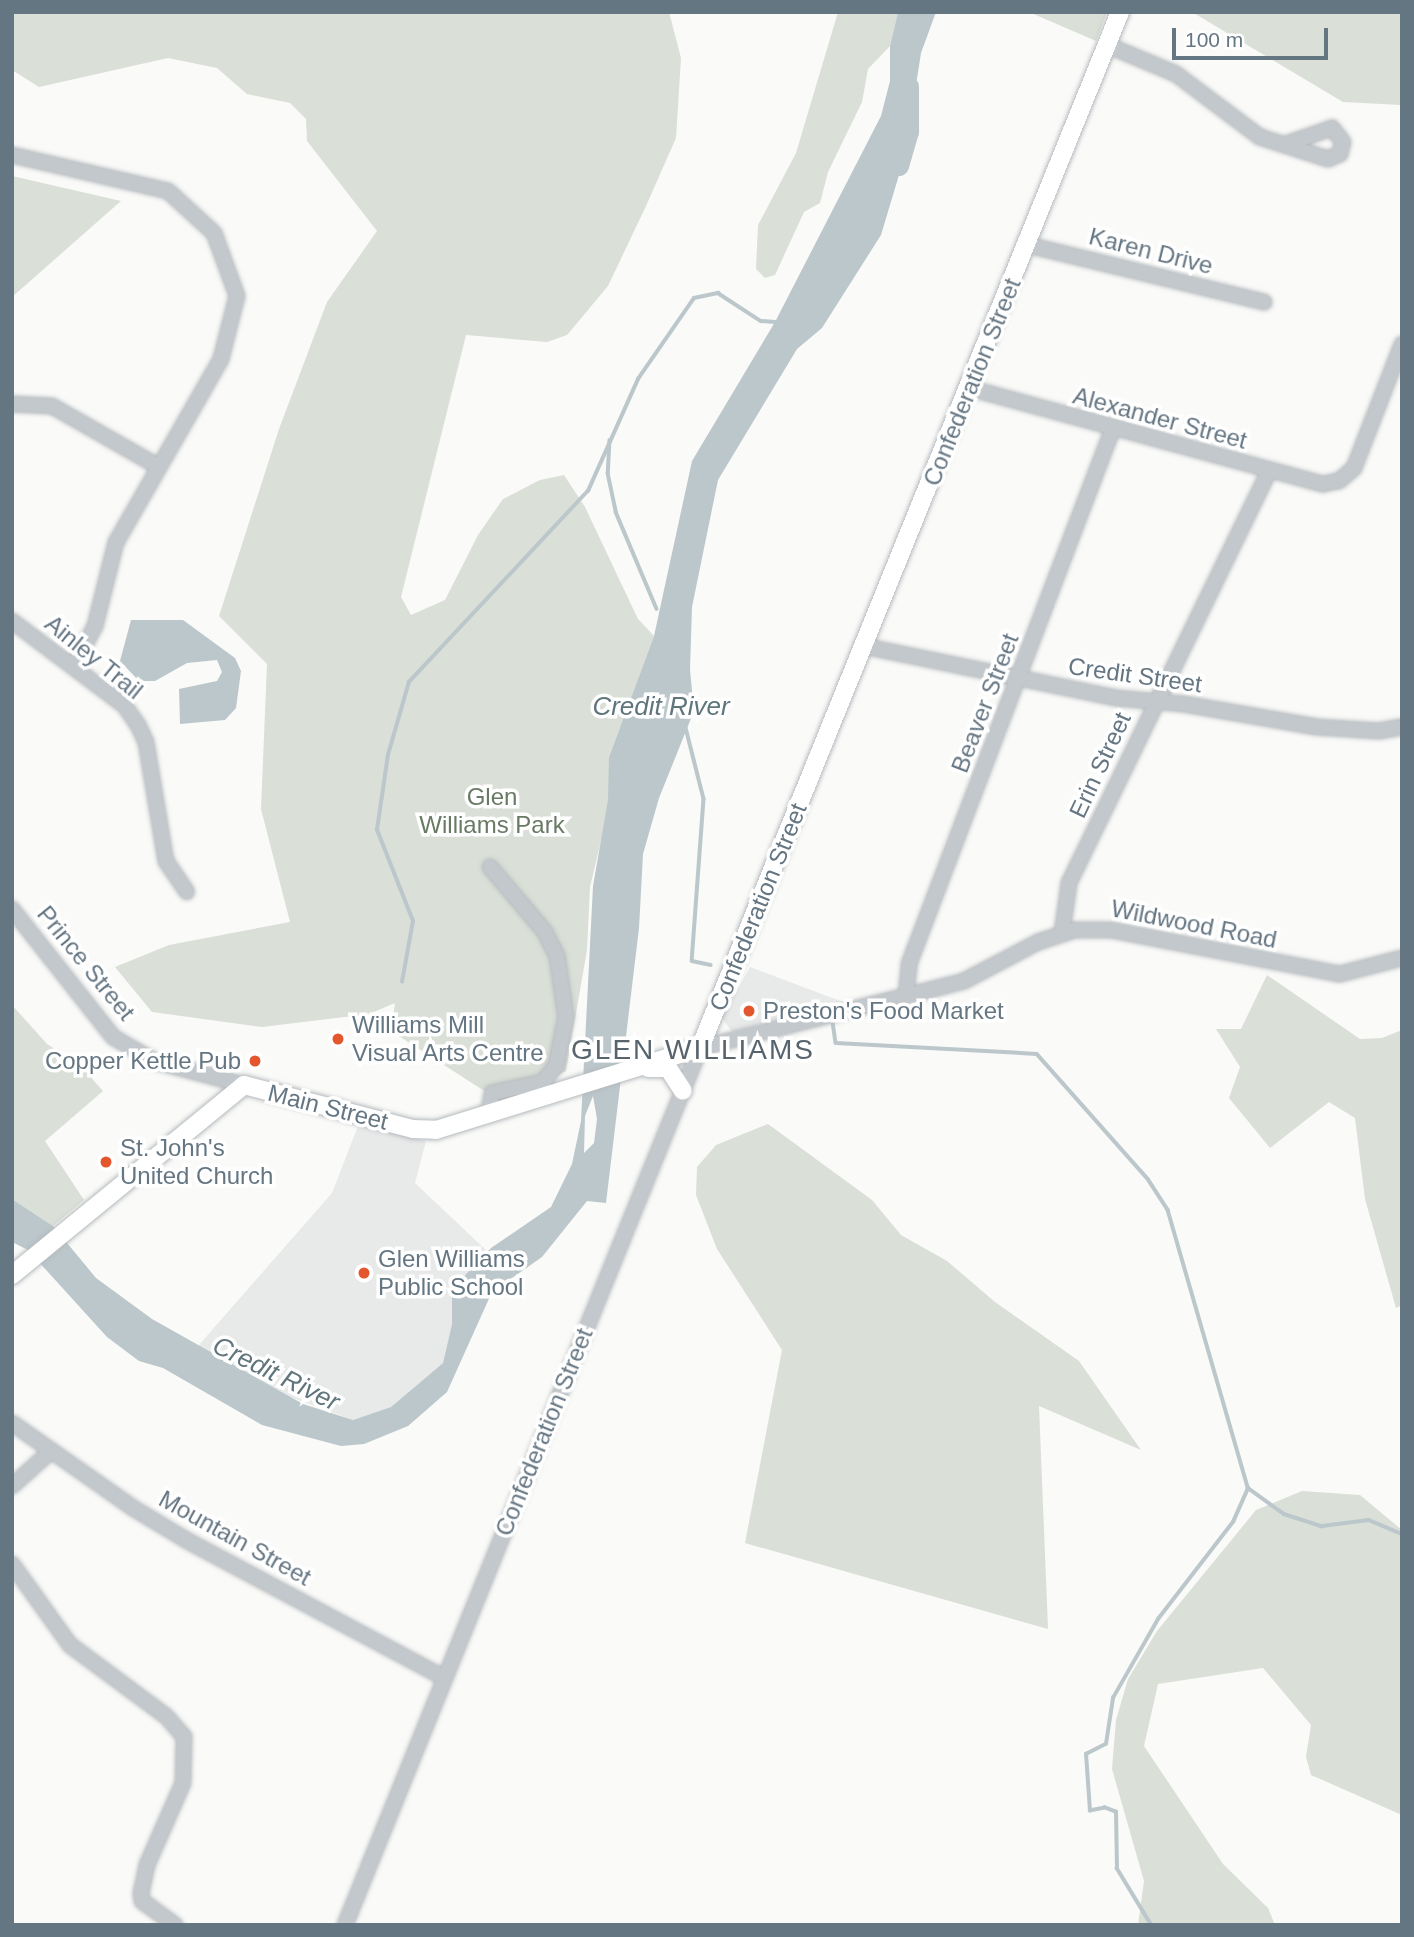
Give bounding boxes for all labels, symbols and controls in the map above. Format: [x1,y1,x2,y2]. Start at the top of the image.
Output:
scale bar [1176,14,1332,58]
text: 100 m [1185,28,1243,51]
street label: Karen Drive [1086,222,1216,280]
street label: Confederation Street [917,274,1027,490]
street label: Alexander Street [1070,381,1250,455]
street label: Ainley Trail [39,609,149,705]
street label: Beaver Street [945,629,1025,777]
street label: Credit Street [1066,651,1204,699]
water label: Credit River [592,691,730,723]
street label: Erin Street [1063,708,1137,822]
park label: Glen Williams Park [419,783,565,839]
street label: Confederation Street [703,799,813,1015]
street label: Wildwood Road [1109,894,1279,954]
street label: Prince Street [31,900,141,1026]
place label: Preston's Food Market [763,997,1004,1025]
marker: Preston's Food Market [741,1003,757,1019]
place label: Williams Mill Visual Arts Centre [352,1011,545,1067]
marker: Williams Mill Visual Arts Centre [330,1031,346,1047]
district label: GLEN WILLIAMS [573,1033,813,1067]
place label: Copper Kettle Pub [45,1047,241,1075]
marker: Copper Kettle Pub [247,1053,263,1069]
street label: Main Street [265,1078,391,1136]
place label: St. John's United Church [120,1134,273,1190]
marker: St. John's United Church [98,1154,114,1170]
place label: Glen Williams Public School [378,1245,525,1301]
marker: Glen Williams Public School [356,1265,372,1281]
street label: Confederation Street [489,1324,599,1540]
water label: Credit River [207,1330,345,1418]
street label: Mountain Street [154,1484,316,1592]

